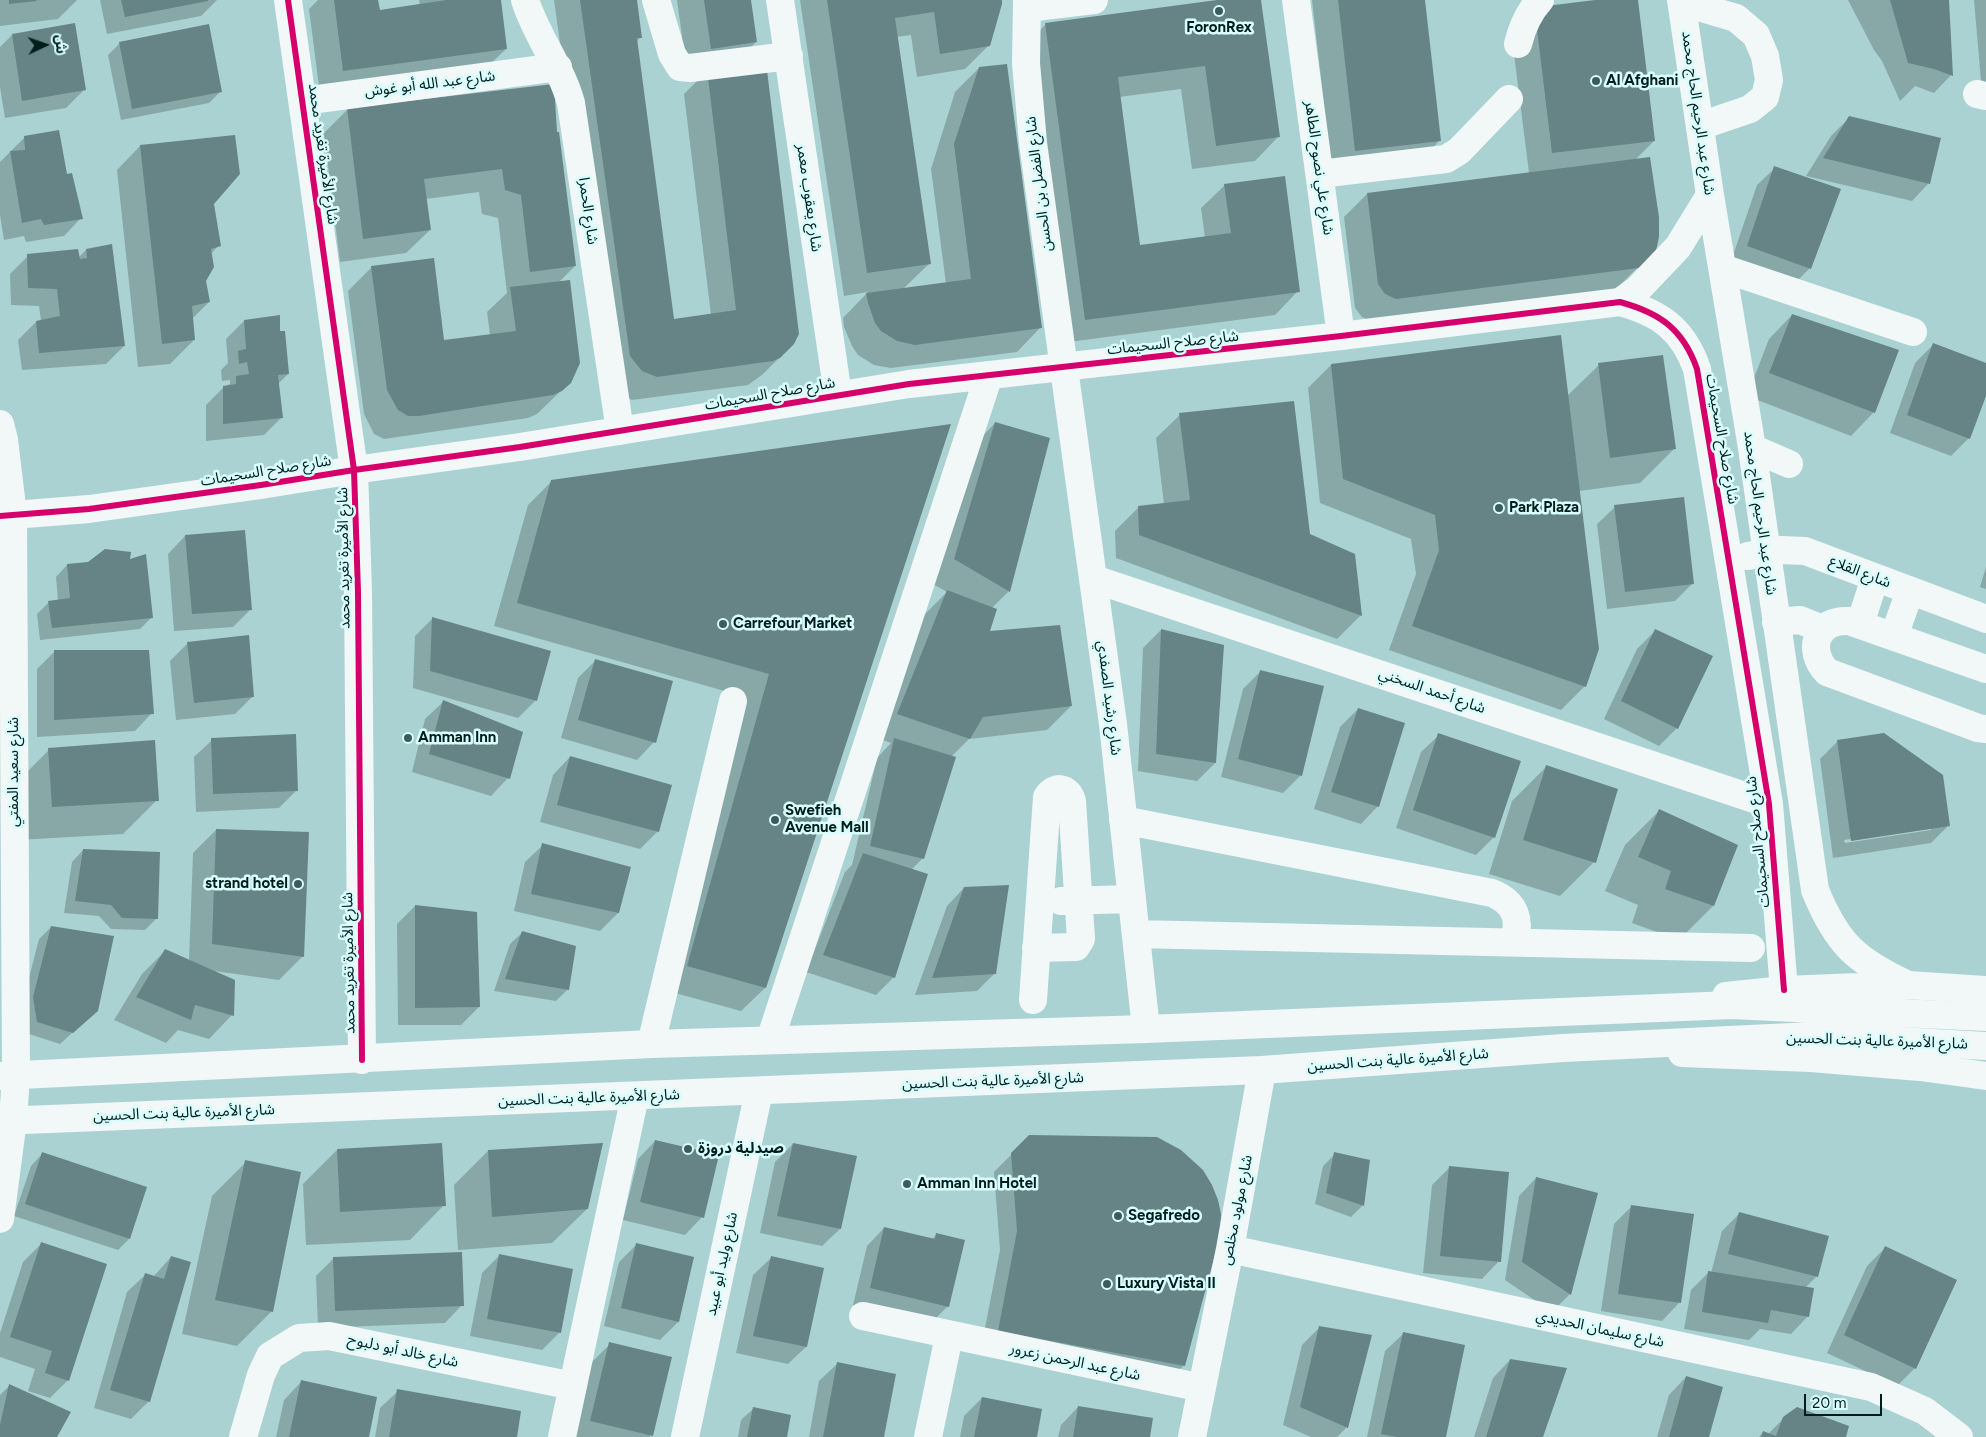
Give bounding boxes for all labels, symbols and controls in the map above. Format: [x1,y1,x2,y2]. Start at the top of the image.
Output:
marker: ForonRex [1213,5,1225,17]
place label: ForonRex [1186,19,1252,37]
north arrow [20,20,70,70]
street label: شارع عبد الرحيم الحاج محمد [1678,30,1718,196]
text: ش [51,34,69,54]
street label: شارع عبد الله أبو غوش [364,67,496,101]
place label: Al Afghani [1606,72,1678,90]
marker: Al Afghani [1590,75,1602,87]
street label: شارع الأميرة تغريد محمد [304,83,342,225]
street label: شارع علي نصوح الطاهر [1301,100,1337,236]
street label: شارع الفضل بن الحسن [1022,115,1056,253]
street label: شارع يعقوب معمر [793,143,825,253]
street label: شارع الحمرا [574,176,602,246]
street label: شارع صلاح السحيمات [1106,327,1240,359]
street label: شارع صلاح السحيمات [1702,372,1742,506]
street label: شارع صلاح السحيمات [703,374,837,414]
street label: شارع عبد الرحيم الحاج محمد [1740,430,1780,596]
street label: شارع صلاح السحيمات [199,452,333,490]
street label: شارع الأميرة تغريد محمد [334,487,354,629]
place label: Park Plaza [1509,499,1579,517]
marker: Park Plaza [1493,502,1505,514]
street label: شارع القلاع [1827,552,1893,592]
place label: Carrefour Market [733,615,852,633]
marker: Carrefour Market [717,618,729,630]
street label: شارع رشيد الصفدي [1093,640,1125,756]
street label: شارع أحمد السخني [1376,664,1488,718]
street label: شارع سعيد المفتي [5,717,23,827]
place label: Amman Inn [418,729,496,747]
marker: Amman Inn [402,732,414,744]
street label: شارع صلاح السحيمات [1742,775,1774,909]
place label: Swefieh Avenue Mall [785,802,869,837]
marker: Swefieh Avenue Mall [769,814,781,826]
place label: strand hotel [205,875,288,893]
marker: strand hotel [292,878,304,890]
street label: شارع الأميرة تغريد محمد [339,892,359,1034]
street label: شارع الأميرة عالية بنت الحسين [1786,1029,1968,1053]
street label: شارع الأميرة عالية بنت الحسين [1307,1045,1489,1075]
street label: شارع الأميرة عالية بنت الحسين [902,1069,1084,1093]
street label: شارع الأميرة عالية بنت الحسين [498,1086,680,1110]
street label: شارع الأميرة عالية بنت الحسين [93,1101,275,1125]
place label: صيدلية دروزة [698,1140,784,1158]
marker: صيدلية دروزة [682,1143,694,1155]
street label: شارع مولود مخلص [1217,1153,1257,1267]
place label: Amman Inn Hotel [917,1175,1037,1193]
marker: Amman Inn Hotel [901,1178,913,1190]
place label: Segafredo [1128,1207,1200,1225]
marker: Segafredo [1112,1210,1124,1222]
street label: شارع وليد أبو عبيد [702,1211,742,1317]
place label: Luxury Vista II [1117,1275,1216,1293]
marker: Luxury Vista II [1101,1278,1113,1290]
street label: شارع سليمان الحديدي [1534,1307,1666,1351]
street label: شارع خالد أبو دلبوح [346,1330,460,1372]
street label: شارع عبد الرحمن زعرور [1008,1339,1142,1385]
scale bar [1806,1384,1884,1416]
text: 20 m [1812,1394,1846,1412]

